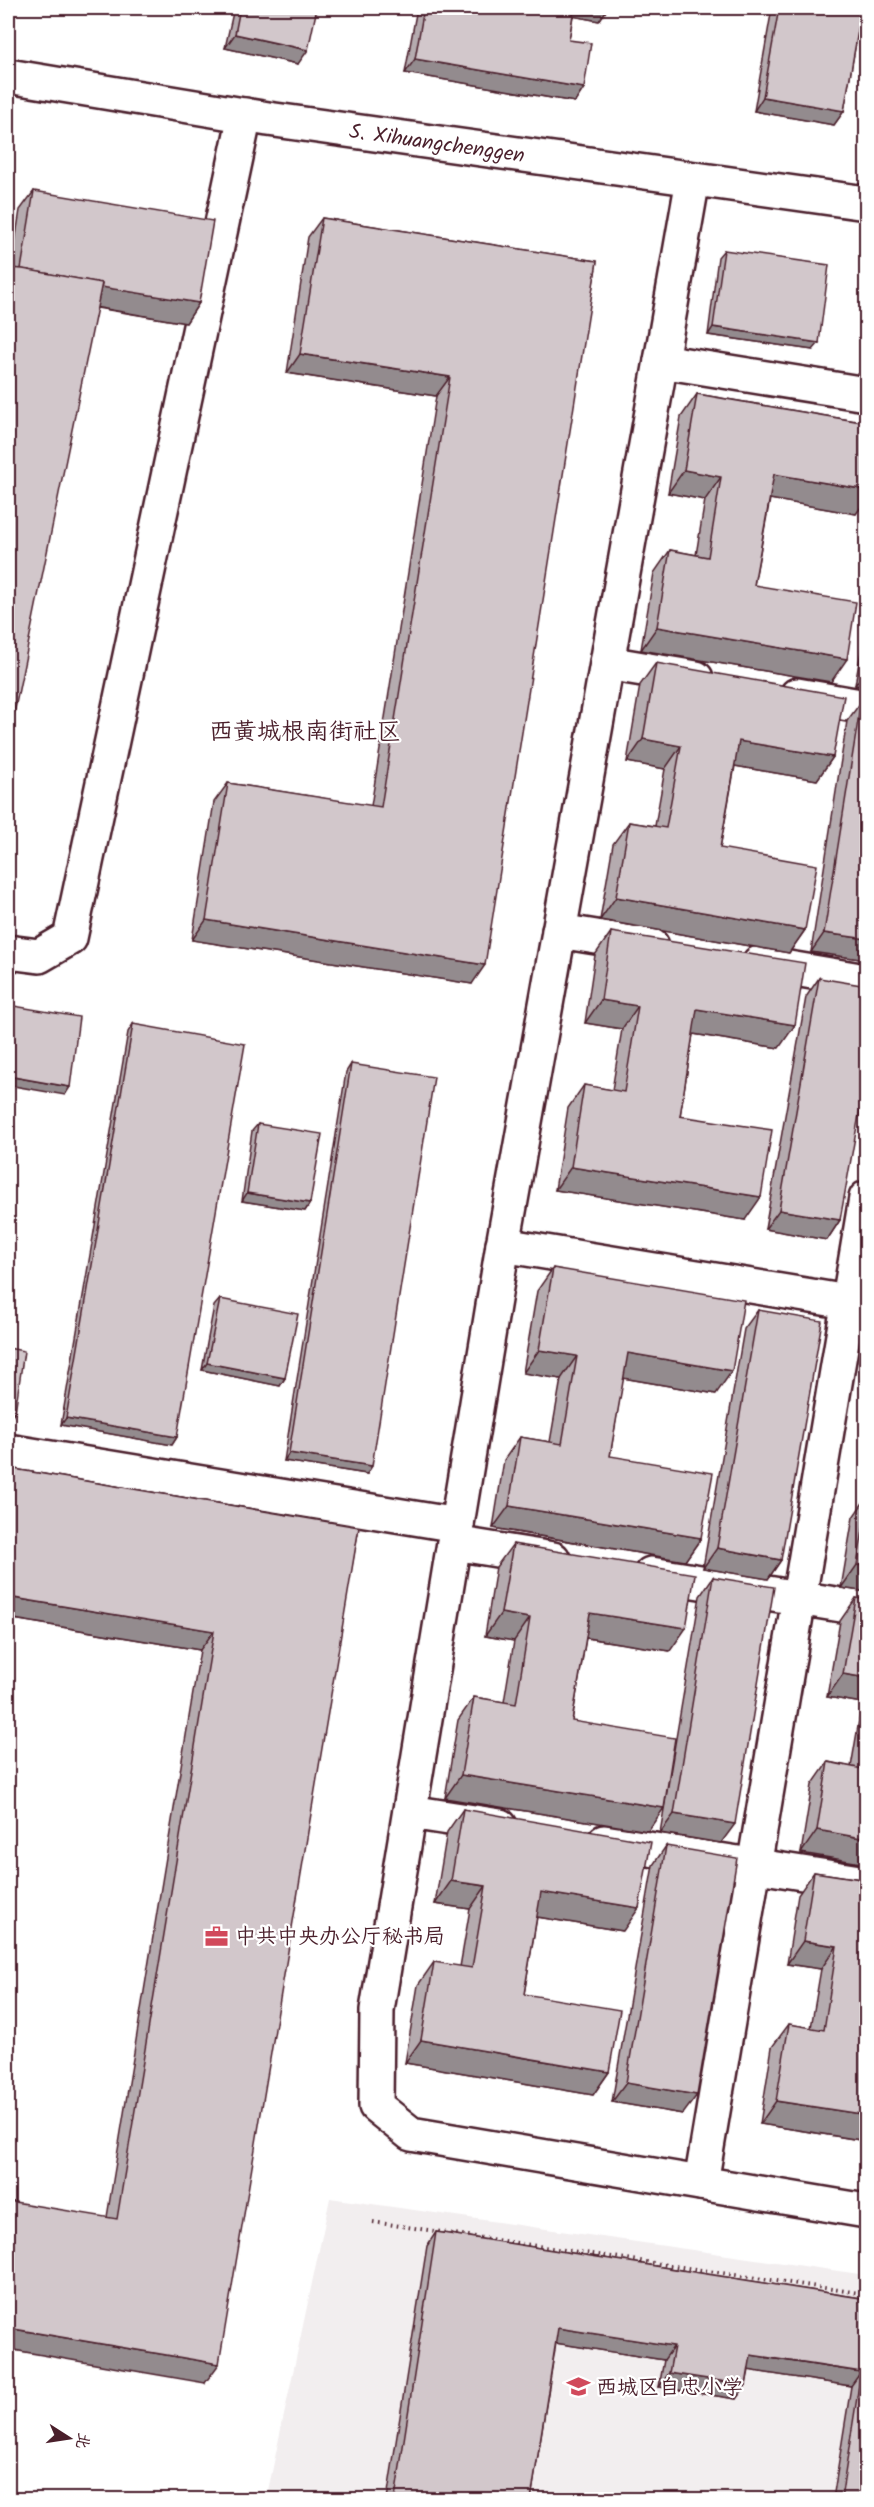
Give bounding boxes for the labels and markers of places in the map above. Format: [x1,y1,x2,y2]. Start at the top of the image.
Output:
place label: 中共中央办公厅秘书局 [235,1921,445,1954]
office icon: 中共中央办公厅秘书局 [204,1923,230,1949]
place label: 西城区自忠小学 [596,2372,743,2405]
school or university icon: 西城区自忠小学 [565,2374,591,2400]

